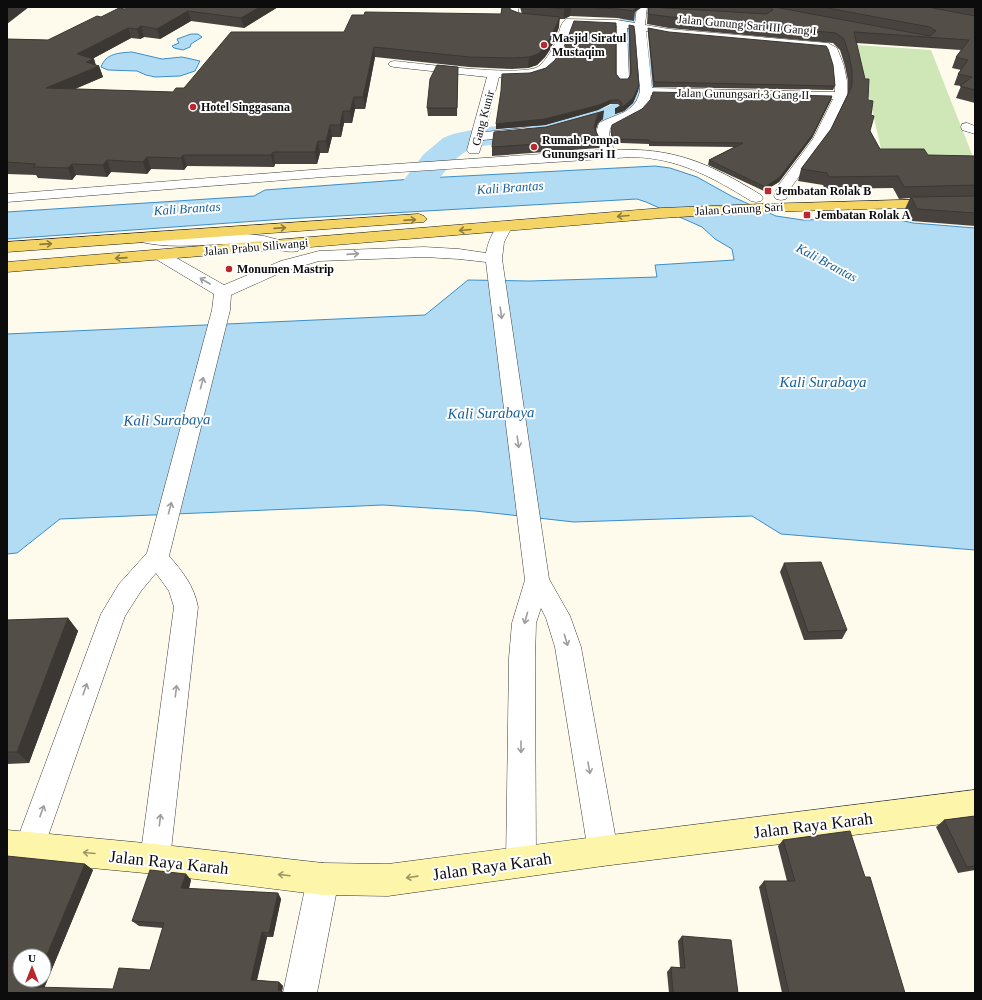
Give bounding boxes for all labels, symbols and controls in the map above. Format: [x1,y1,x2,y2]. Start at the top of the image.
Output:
street label: Jalan Gunung Sari III Gang I [677,12,817,38]
place label: Masjid Siratul Mustaqim [552,31,627,59]
marker: Masjid Siratul Mustaqim [539,40,549,50]
street label: Jalan Gunungsari 3 Gang II [677,86,809,102]
street label: Gang Kunir [469,89,497,147]
place label: Hotel Singgasana [201,100,290,114]
marker: Hotel Singgasana [188,102,198,112]
place label: Rumah Pompa Gunungsari II [542,133,619,161]
marker: Rumah Pompa Gunungsari II [529,142,539,152]
water label: Kali Brantas [475,178,544,197]
place label: Jembatan Rolak B [776,184,871,198]
marker: Jembatan Rolak B [763,186,773,196]
water label: Kali Brantas [152,199,221,218]
street label: Jalan Gunung Sari [694,200,784,218]
place label: Jembatan Rolak A [815,208,911,222]
marker: Jembatan Rolak A [802,210,812,220]
one-way arrow [617,213,630,220]
one-way arrow [403,216,416,223]
one-way arrow [273,225,286,232]
one-way arrow [459,227,472,234]
street label: Jalan Prabu Siliwangi [203,235,309,259]
water label: Kali Brantas [793,240,860,285]
one-way arrow [39,241,52,248]
one-way arrow [346,251,359,258]
one-way arrow [115,255,128,262]
place label: Monumen Mastrip [237,262,334,276]
marker: Monumen Mastrip [224,264,234,274]
one-way arrow [199,277,211,285]
one-way arrow [497,306,505,319]
water label: Kali Surabaya [778,374,867,390]
one-way arrow [199,376,207,389]
water label: Kali Surabaya [446,404,535,422]
water label: Kali Surabaya [122,411,211,429]
one-way arrow [514,435,522,448]
one-way arrow [166,502,174,515]
one-way arrow [522,611,529,624]
one-way arrow [563,634,570,647]
one-way arrow [82,683,90,695]
one-way arrow [172,685,180,698]
one-way arrow [517,740,525,753]
one-way arrow [585,761,593,774]
one-way arrow [39,806,47,818]
street label: Jalan Raya Karah [752,809,874,842]
one-way arrow [156,814,164,827]
street label: Jalan Raya Karah [108,847,230,878]
one-way arrow [83,849,96,857]
street label: Jalan Raya Karah [431,849,553,884]
one-way arrow [278,871,291,878]
one-way arrow [405,873,418,881]
north arrow [12,948,52,988]
text: U [28,952,36,964]

